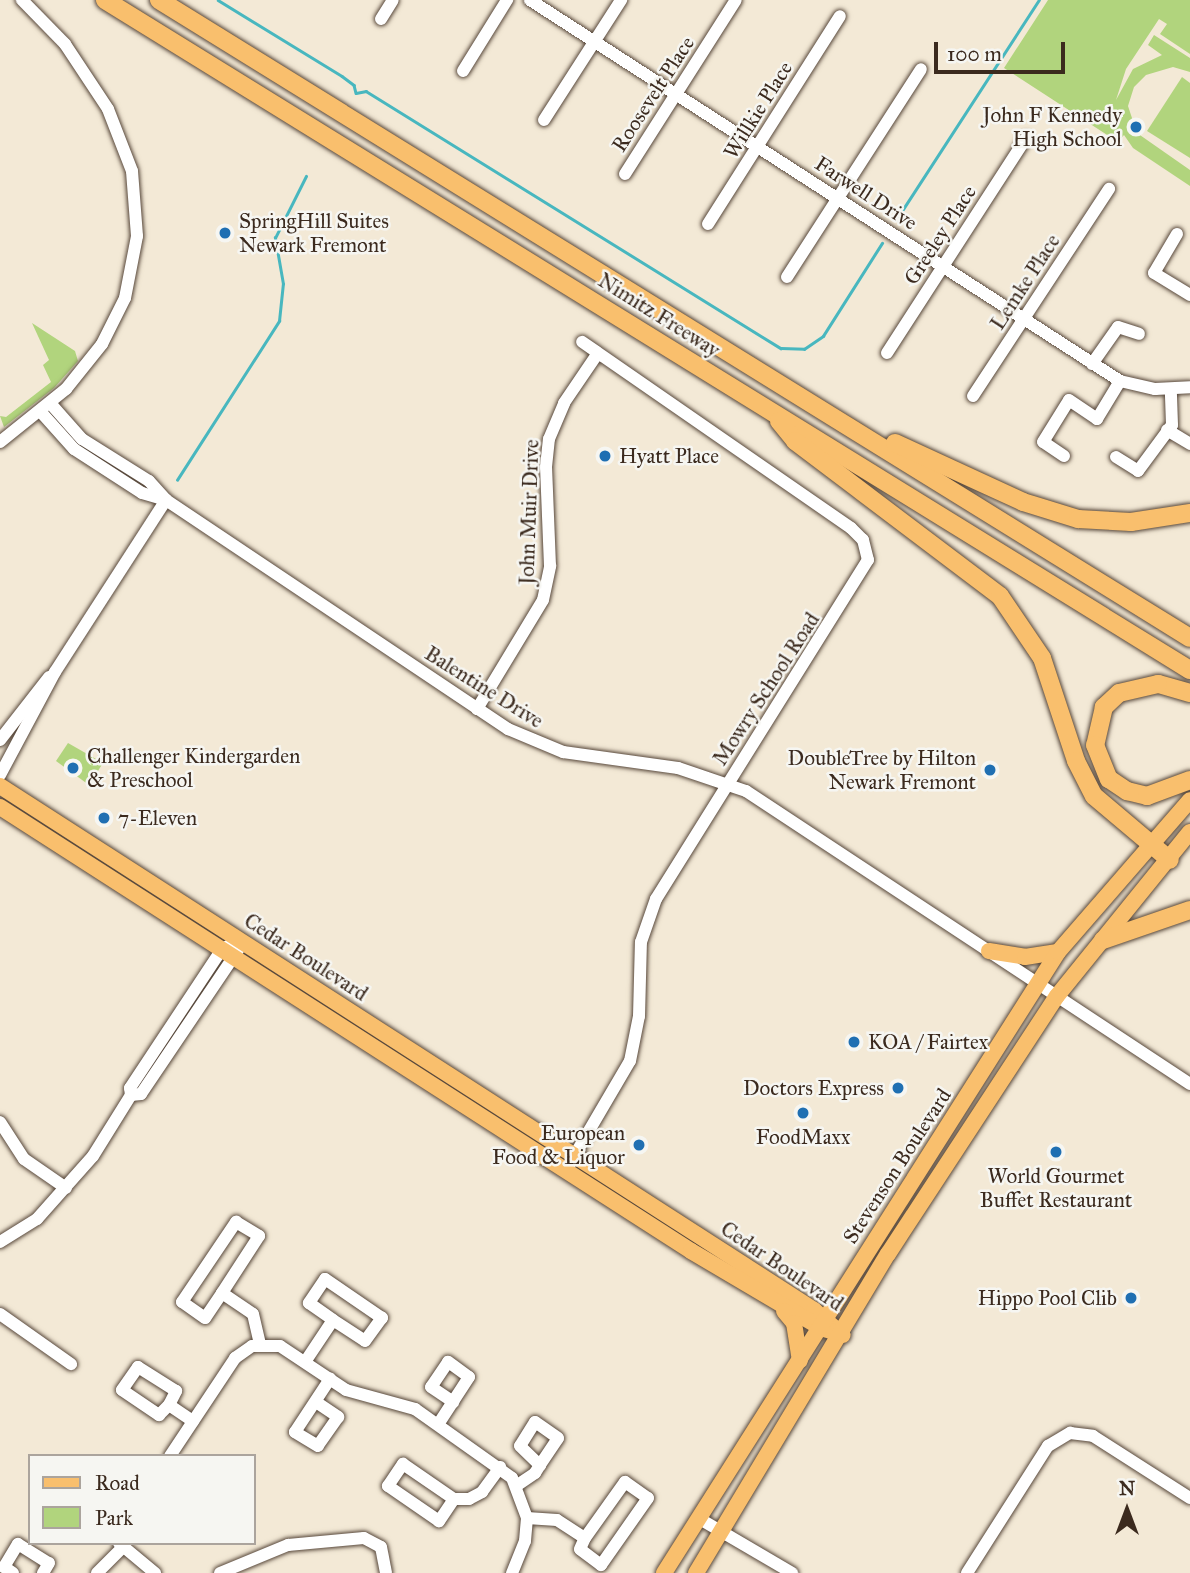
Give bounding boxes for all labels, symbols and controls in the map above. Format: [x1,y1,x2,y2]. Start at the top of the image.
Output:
scale bar [938,28,1069,72]
street label: Roosevelt Place [606,31,700,157]
text: 100 m [947,41,1002,67]
street label: Willkie Place [718,57,798,163]
place label: John F Kennedy High School [982,102,1122,152]
marker: John F Kennedy High School [1128,119,1144,135]
street label: Farwell Drive [810,151,922,235]
street label: Greeley Place [899,181,981,289]
place label: SpringHill Suites Newark Fremont [239,208,389,258]
marker: SpringHill Suites Newark Fremont [217,225,233,241]
street label: Lemke Place [985,229,1065,335]
street label: Nimitz Freeway [593,267,725,363]
street label: John Muir Drive [514,439,544,585]
place label: Hyatt Place [619,443,719,469]
marker: Hyatt Place [597,448,613,464]
street label: Mowry School Road [707,608,825,770]
street label: Balentine Drive [420,641,548,733]
place label: Challenger Kindergarden & Preschool [87,743,300,793]
place label: DoubleTree by Hilton Newark Fremont [788,745,976,795]
marker: Challenger Kindergarden & Preschool [65,760,81,776]
marker: DoubleTree by Hilton Newark Fremont [982,762,998,778]
place label: 7-Eleven [118,805,197,831]
marker: 7-Eleven [96,810,112,826]
street label: Cedar Boulevard [240,908,372,1006]
place label: KOA / Fairtex [868,1029,988,1055]
marker: KOA / Fairtex [846,1034,862,1050]
place label: Doctors Express [743,1075,884,1101]
marker: Doctors Express [890,1080,906,1096]
street label: Stevenson Boulevard [837,1084,957,1248]
marker: FoodMaxx [795,1105,811,1121]
place label: European Food & Liquor [492,1120,625,1170]
place label: FoodMaxx [756,1124,850,1150]
marker: European Food & Liquor [631,1137,647,1153]
marker: World Gourmet Buffet Restaurant [1048,1144,1064,1160]
place label: World Gourmet Buffet Restaurant [980,1163,1132,1213]
street label: Cedar Boulevard [716,1216,848,1316]
place label: Hippo Pool Clib [978,1285,1117,1311]
marker: Hippo Pool Clib [1123,1290,1139,1306]
legend [28,1454,256,1545]
text: Road [95,1470,140,1496]
north arrow [1092,1475,1162,1545]
text: N [1119,1477,1135,1500]
text: Park [95,1505,133,1531]

